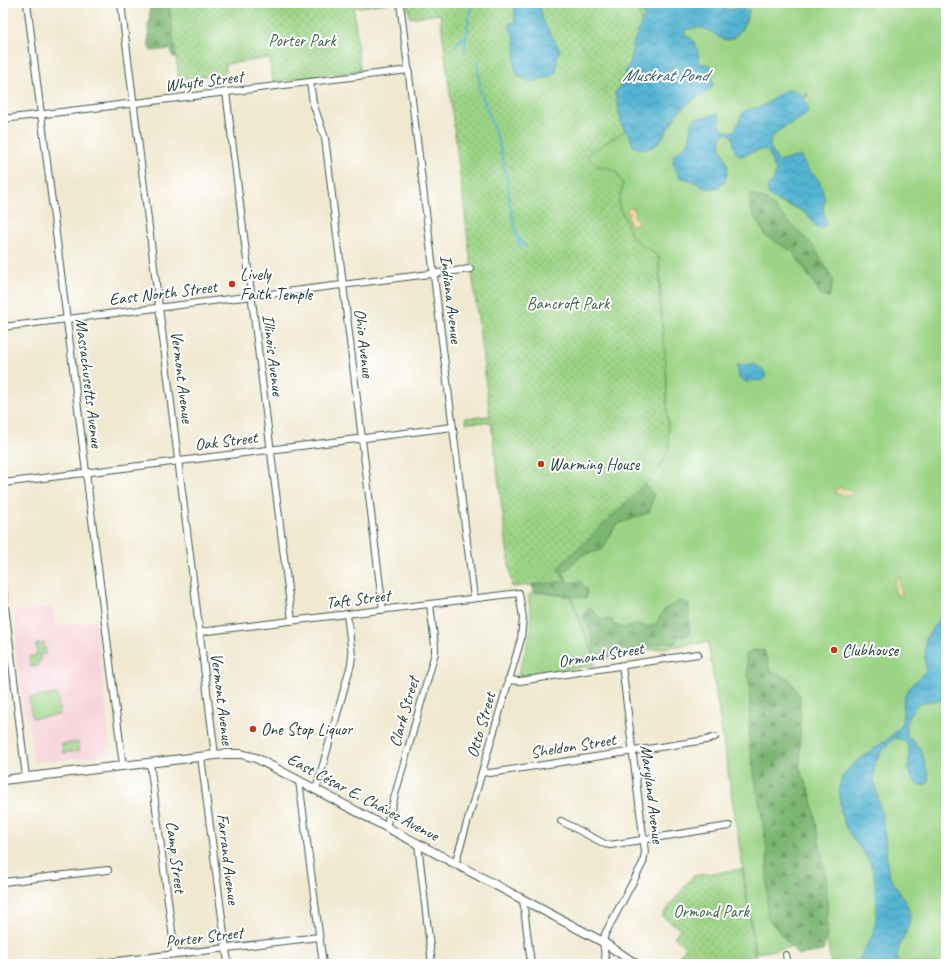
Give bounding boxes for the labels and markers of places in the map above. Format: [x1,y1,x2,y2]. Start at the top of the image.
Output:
place label: Lively Faith Temple [240,264,314,305]
marker: Lively Faith Temple [227,279,237,289]
place label: Warming House [549,454,641,475]
marker: Warming House [536,459,546,469]
place label: Clubhouse [842,640,899,661]
marker: Clubhouse [829,645,839,655]
place label: One Stop Liquor [261,719,354,740]
marker: One Stop Liquor [248,724,258,734]

